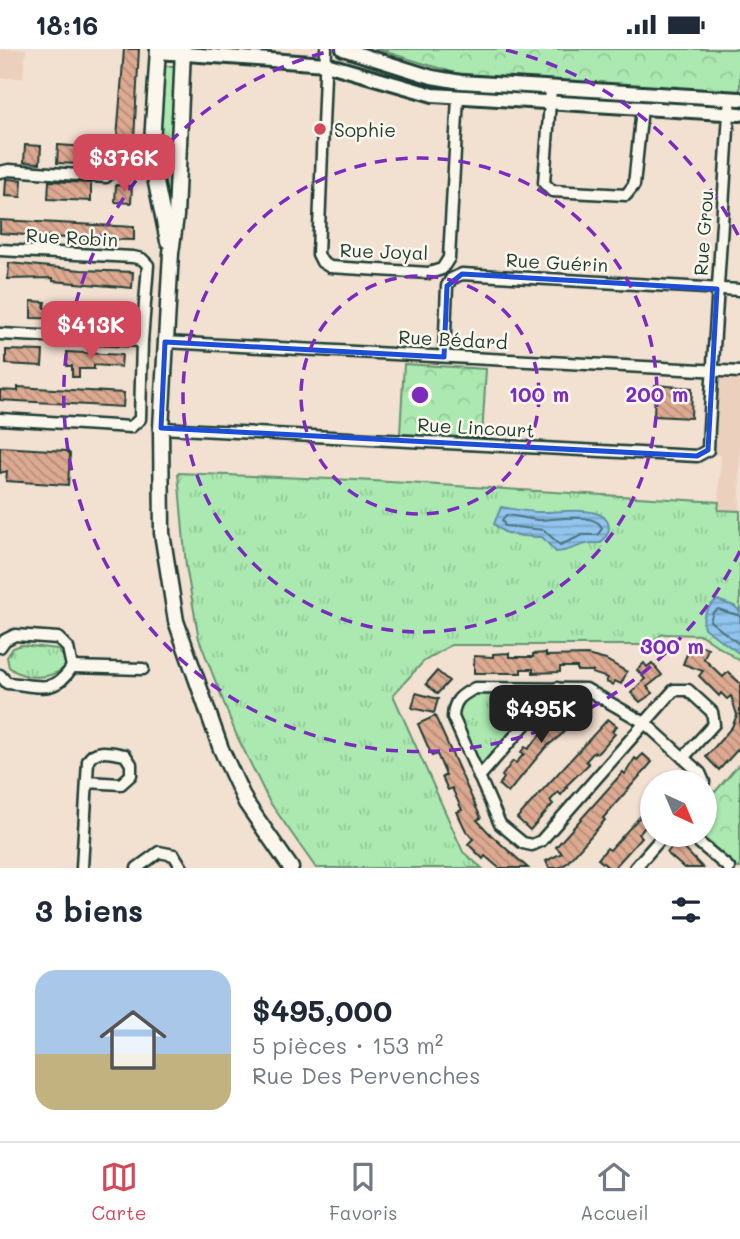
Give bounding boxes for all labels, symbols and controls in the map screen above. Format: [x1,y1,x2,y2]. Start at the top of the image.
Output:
text: 18:16 [35,8,98,42]
place label: Sophie [334,117,396,142]
marker: Sophie [312,121,328,137]
pin: $376K [75,135,173,194]
text: $376K [89,142,159,172]
street label: Rue Grou [688,189,718,277]
street label: Rue Robin [25,222,119,252]
street label: Rue Joyal [339,237,429,265]
street label: Rue Guérin [505,247,609,277]
pin: $413K [42,301,140,361]
text: $413K [57,309,125,339]
street label: Rue Bédard [398,324,508,354]
text: 100 m [509,380,569,407]
text: 200 m [626,380,688,407]
centre of rings [408,383,432,407]
street label: Rue Lincourt [417,411,535,443]
text: 300 m [640,632,704,659]
pin: $495K [492,685,590,745]
text: $495K [505,693,577,723]
north arrow [640,770,718,847]
map controls [640,770,717,847]
text: 3 biens [35,890,143,930]
icon: filters [667,891,705,929]
text: $495,000 [252,990,392,1030]
icon: home [91,998,175,1082]
text: 5 pièces · 153 m² [252,1030,443,1060]
text: Rue Des Pervenches [252,1060,480,1090]
tab: Carte [91,1158,146,1225]
tab: Favoris [329,1158,398,1225]
tab: Accueil [580,1158,649,1225]

